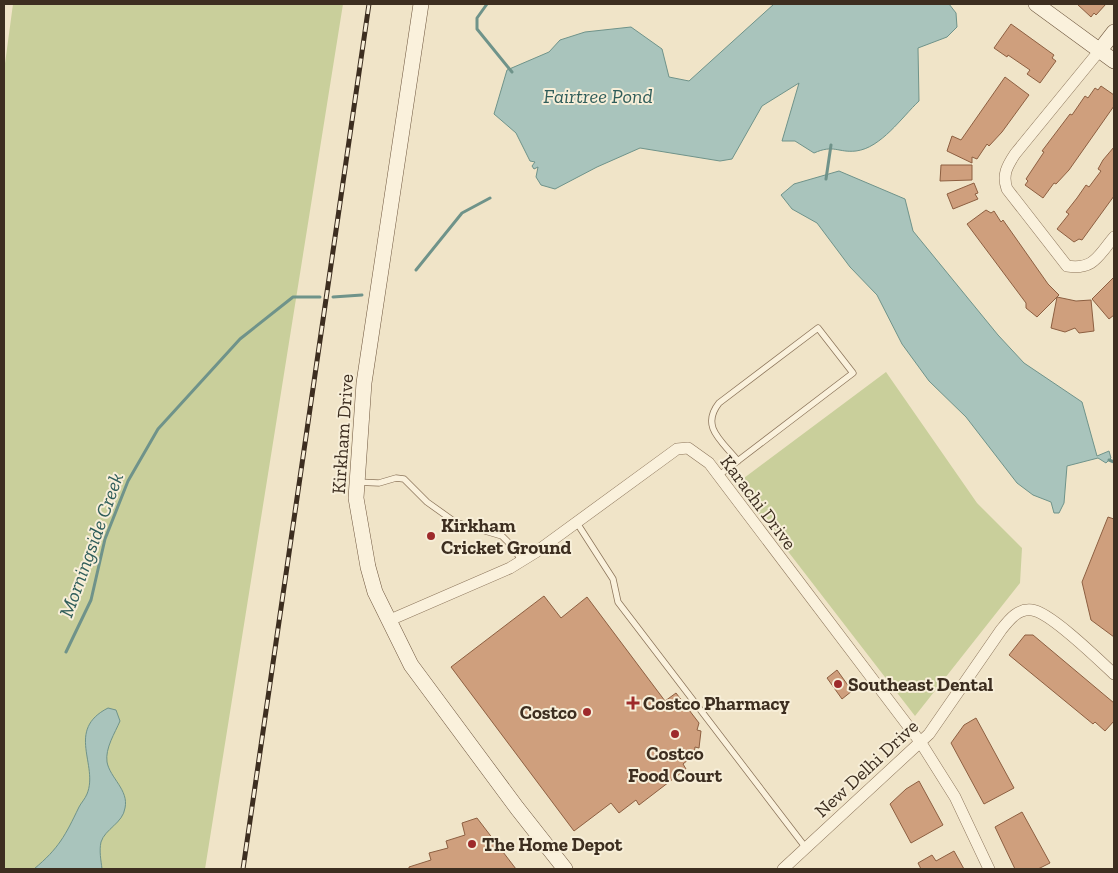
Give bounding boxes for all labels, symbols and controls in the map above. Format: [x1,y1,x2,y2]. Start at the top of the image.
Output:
water label: Fairtree Pond [543,84,653,108]
street label: Kirkham Drive [327,373,358,495]
street label: Karachi Drive [716,451,802,554]
water label: Morningside Creek [54,469,128,621]
place label: Kirkham Cricket Ground [441,514,572,559]
marker: Kirkham Cricket Ground [425,530,437,542]
place label: Southeast Dental [848,673,994,696]
marker: Southeast Dental [832,678,844,690]
place label: Costco Pharmacy [643,692,790,715]
marker: Costco Pharmacy [627,697,639,709]
place label: Costco [520,701,577,724]
marker: Costco [581,706,593,718]
street label: New Delhi Drive [810,714,923,822]
marker: Costco Food Court [669,728,681,740]
place label: Costco Food Court [628,742,722,787]
place label: The Home Depot [482,833,623,856]
marker: The Home Depot [466,838,478,850]

